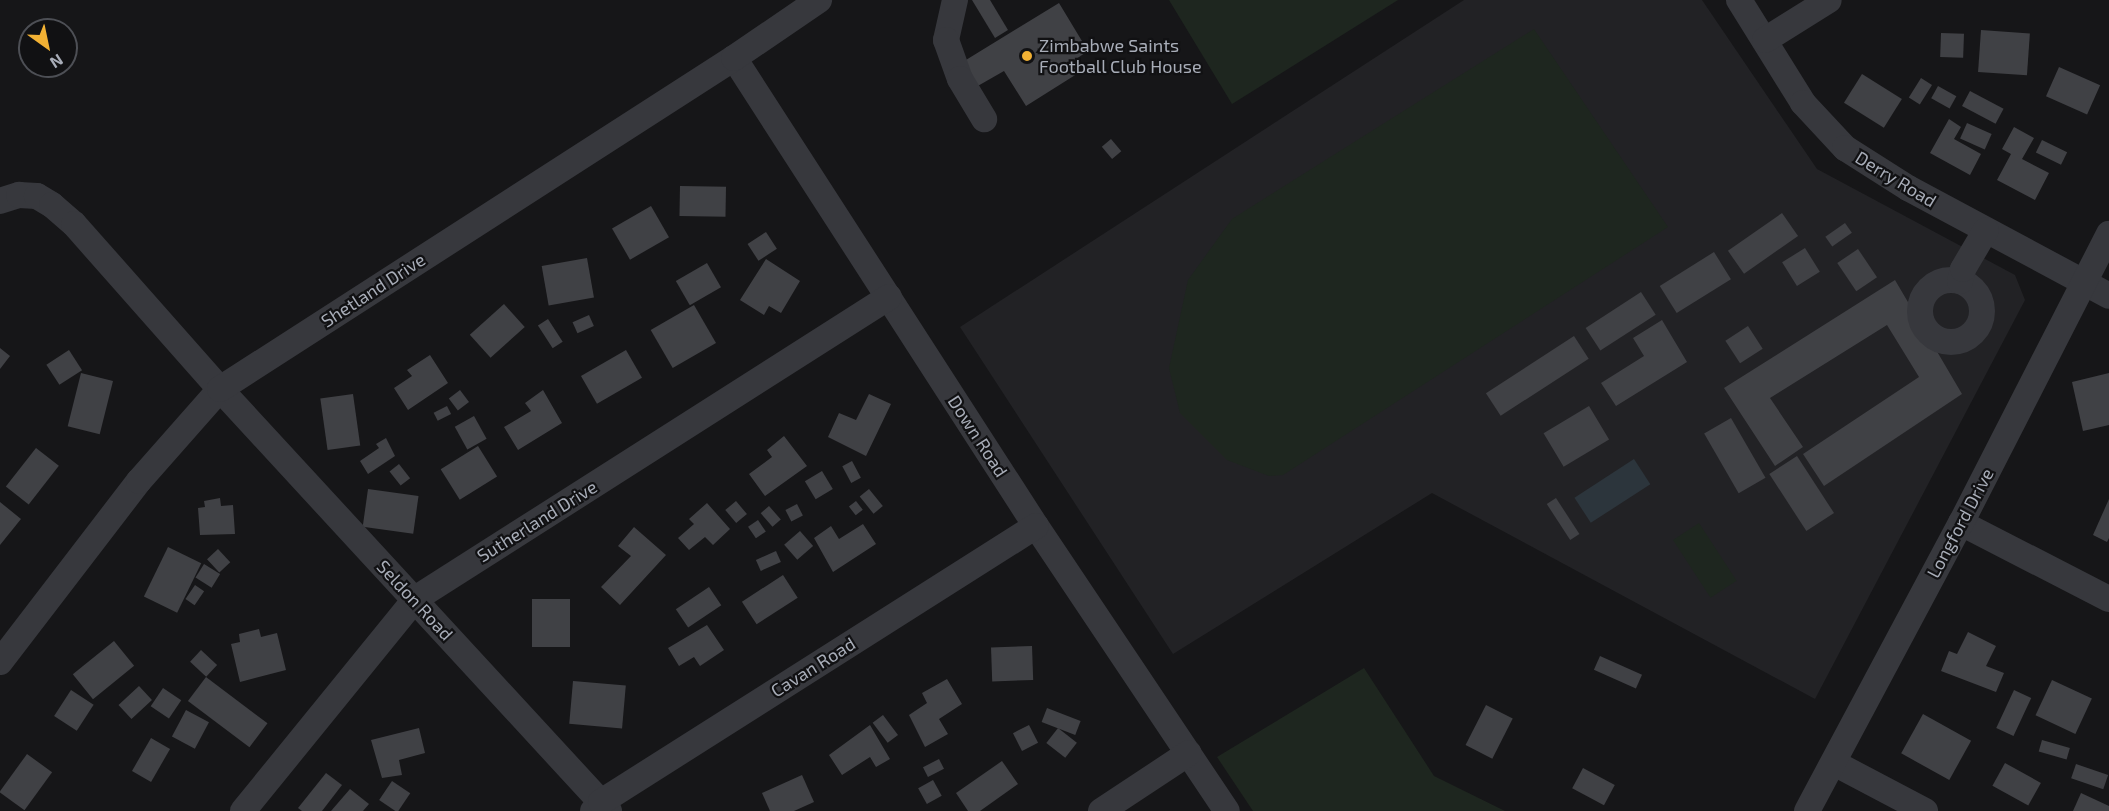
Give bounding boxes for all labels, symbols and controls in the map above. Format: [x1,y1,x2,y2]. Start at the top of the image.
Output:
north arrow [18,18,78,78]
place label: Zimbabwe Saints Football Club House [1039,35,1202,78]
marker: Zimbabwe Saints Football Club House [1020,49,1034,63]
text: N [47,51,67,73]
street label: Derry Road [1851,146,1941,212]
street label: Shetland Drive [317,248,429,332]
street label: Down Road [944,391,1012,481]
street label: Longford Drive [1922,465,1998,581]
street label: Sutherland Drive [473,475,601,567]
street label: Seldon Road [372,555,458,645]
street label: Cavan Road [767,633,859,701]

